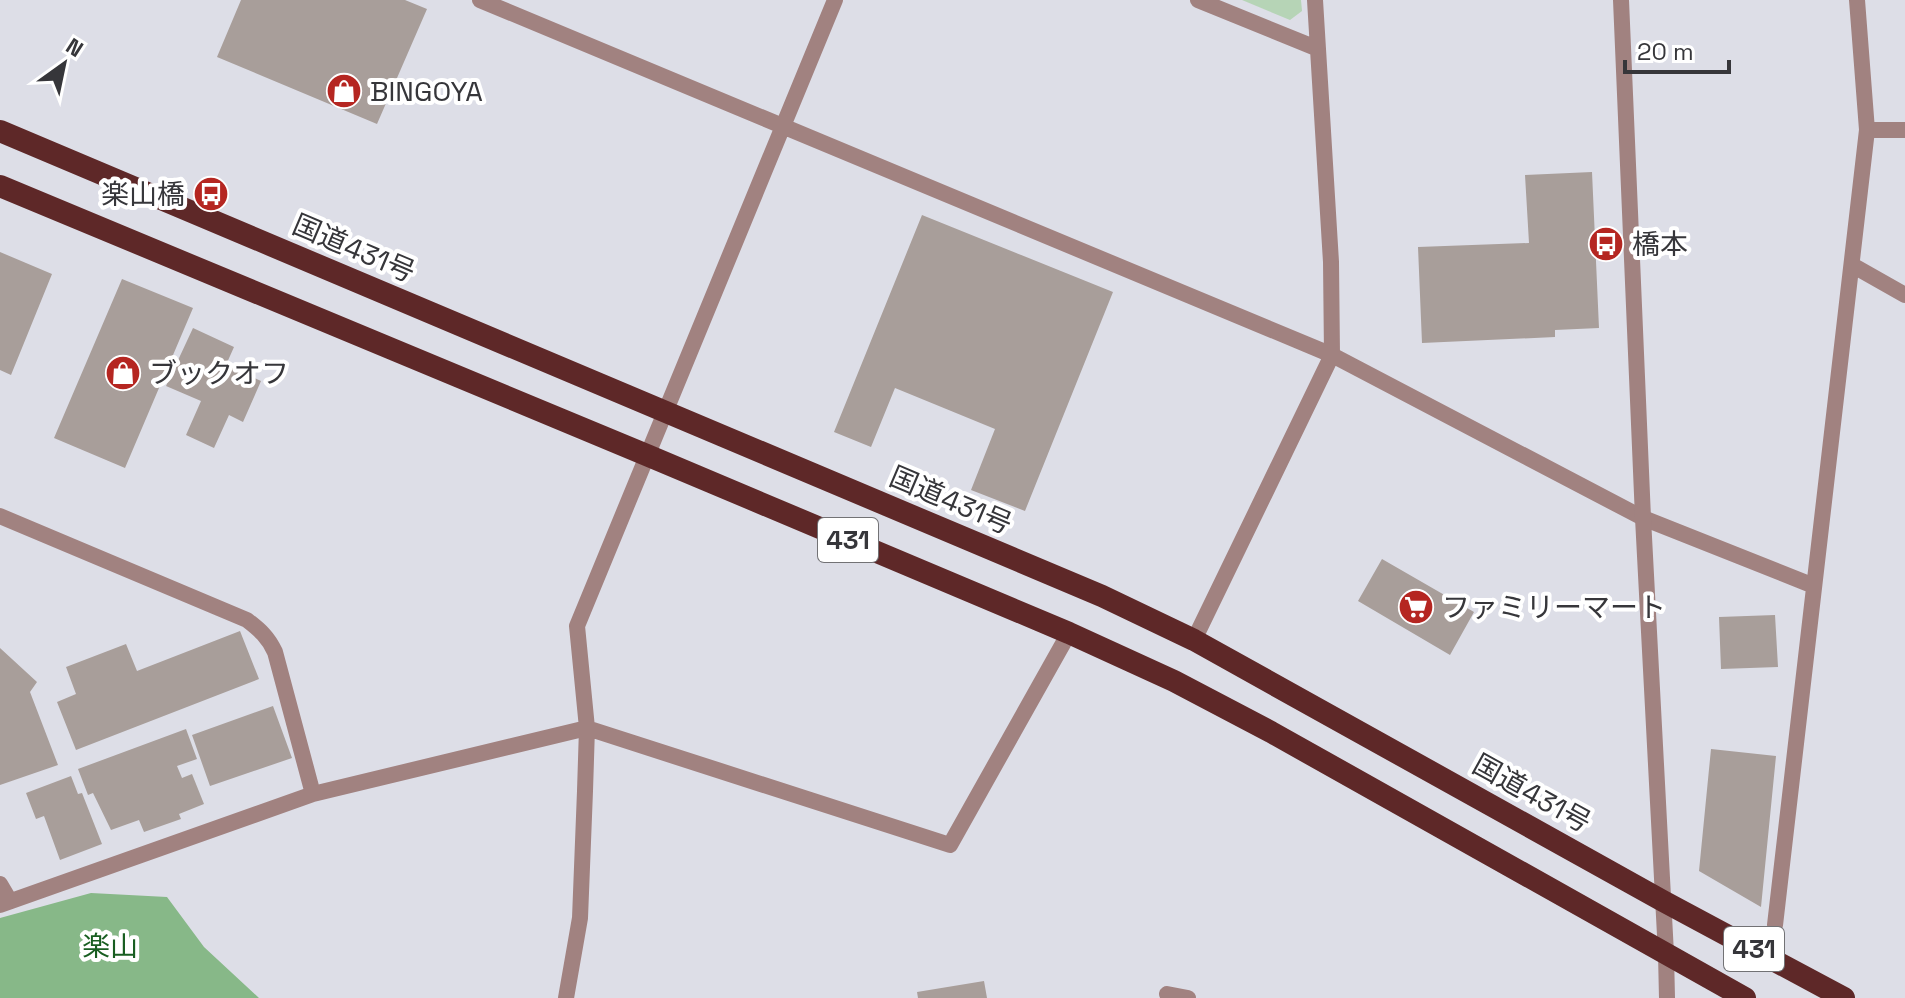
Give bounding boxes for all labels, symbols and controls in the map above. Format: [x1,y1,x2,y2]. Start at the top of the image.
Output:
north arrow [24,24,104,104]
scale bar [1625,24,1729,74]
text: N [61,31,89,63]
text: 20 m [1637,36,1694,67]
shop icon: BINGOYA [325,72,363,110]
place label: BINGOYA [370,73,483,109]
bus stop icon: 楽山橋 [192,175,230,213]
place label: 楽山橋 [101,176,185,212]
street label: 国道431号 [287,206,421,290]
bus stop icon: 橋本 [1587,225,1625,263]
place label: 橋本 [1632,226,1688,262]
shop icon: ブックオフ [104,354,142,392]
place label: ブックオフ [149,355,289,391]
street label: 国道431号 [884,458,1018,542]
road number: 431 [818,518,878,562]
supermarket icon: ファミリーマート [1397,588,1435,626]
place label: ファミリーマート [1442,589,1666,625]
street label: 国道431号 [1467,746,1597,840]
road number: 431 [1724,927,1784,971]
park label: 楽山 [82,928,138,964]

